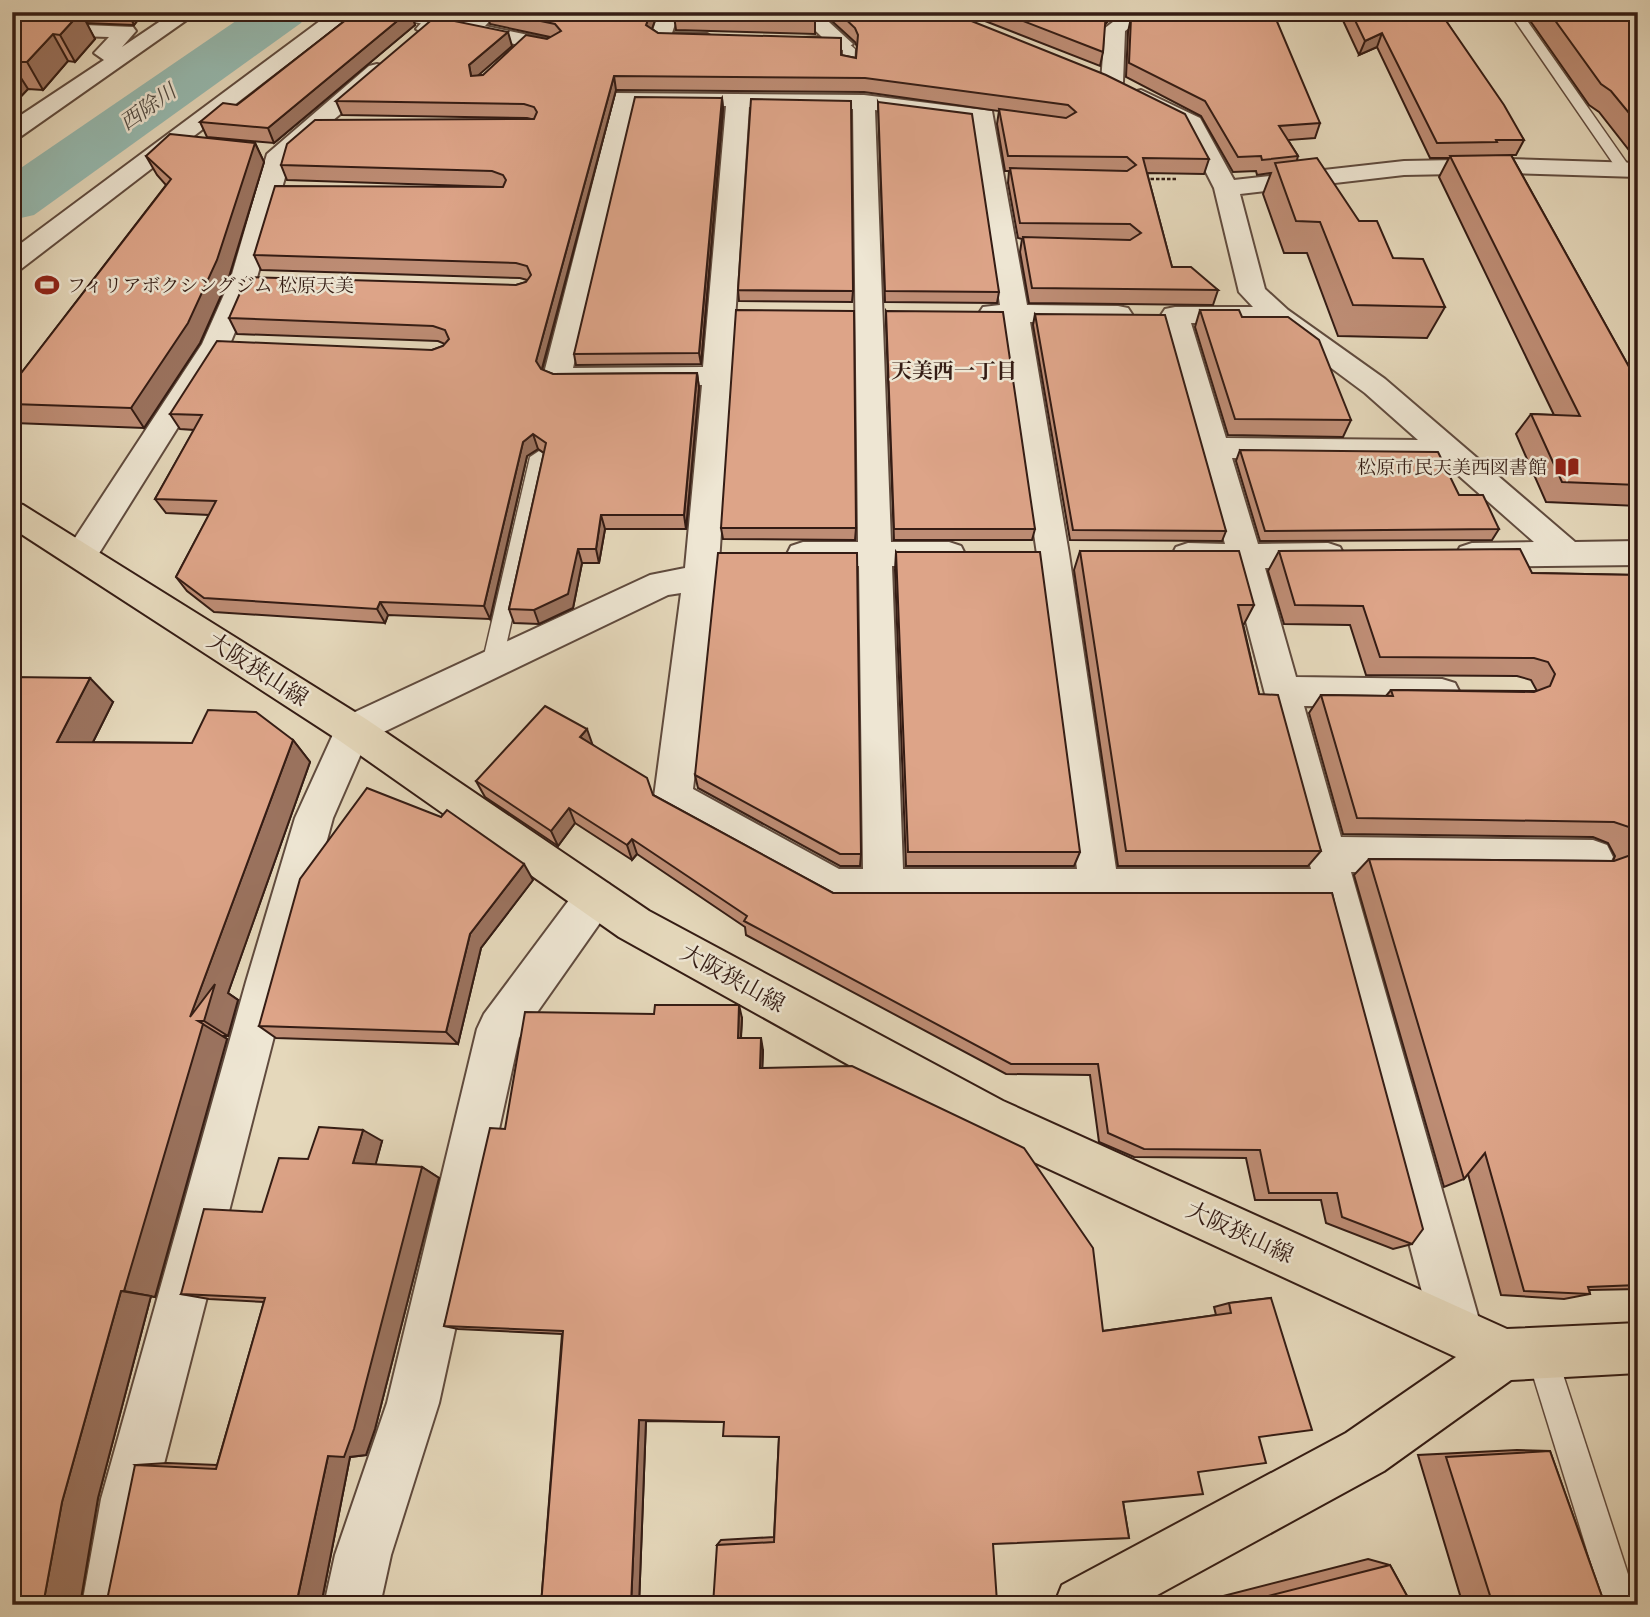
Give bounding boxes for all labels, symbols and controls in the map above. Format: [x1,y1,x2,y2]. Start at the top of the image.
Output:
water label: 西除川 [115,77,182,135]
sports icon: フィリアボクシングジム 松原天美 [33,271,61,299]
place label: フィリアボクシングジム 松原天美 [67,274,354,297]
district label: 天美西一丁目 [891,358,1017,383]
library icon: 松原市民天美西図書館 [1553,453,1581,481]
place label: 松原市民天美西図書館 [1357,456,1547,479]
street label: 大阪狭山線 [202,626,314,712]
street label: 大阪狭山線 [676,938,790,1018]
street label: 大阪狭山線 [1182,1195,1298,1269]

